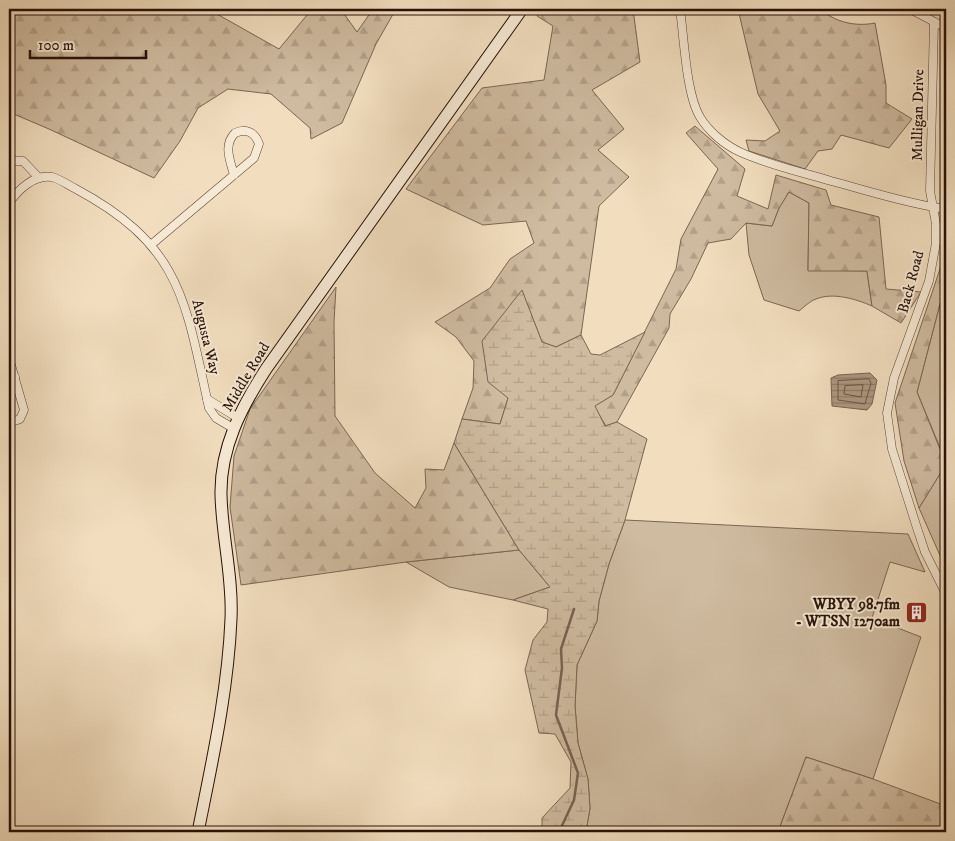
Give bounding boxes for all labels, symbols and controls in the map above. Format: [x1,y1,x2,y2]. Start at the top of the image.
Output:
scale bar [30,28,146,60]
text: 100 m [38,36,74,55]
street label: Mulligan Drive [908,69,928,161]
street label: Back Road [894,248,929,315]
street label: Augusta Way [187,297,225,378]
street label: Middle Road [218,338,274,415]
place label: WBYY 98.7fm - WTSN 1270am [796,595,901,631]
building icon: WBYY 98.7fm - WTSN 1270am [904,601,928,625]

